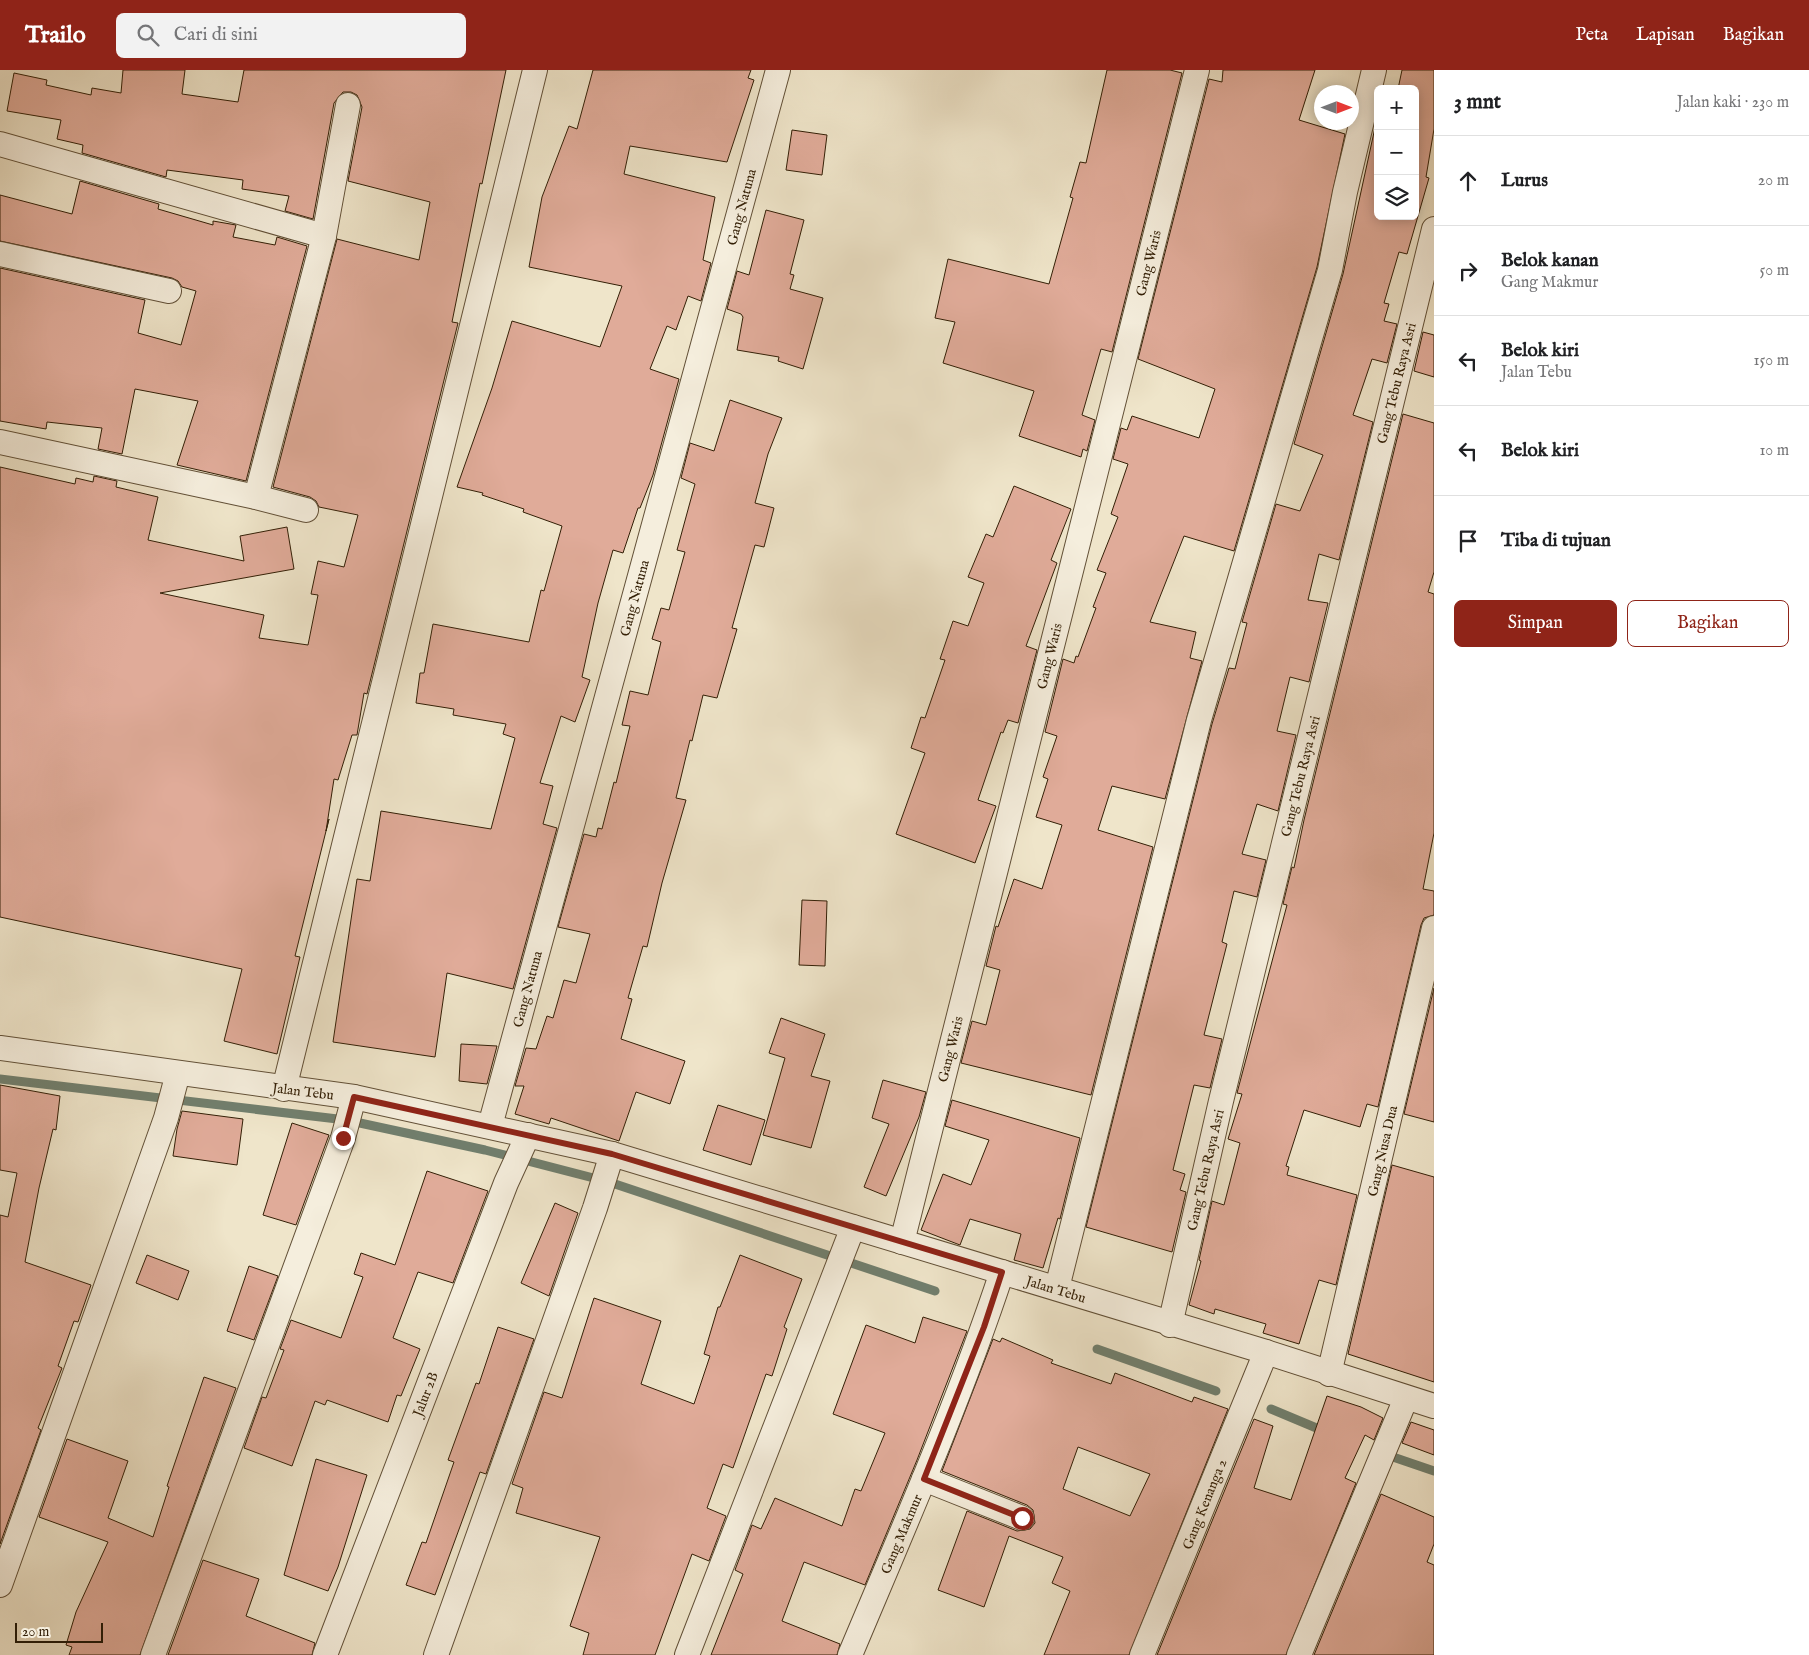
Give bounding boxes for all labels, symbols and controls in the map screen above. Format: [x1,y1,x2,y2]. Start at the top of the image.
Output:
search box [116,13,466,58]
text: Trailo [25,20,86,51]
icon: search [134,21,162,49]
text: Cari di sini [174,23,258,47]
text: Peta [1576,24,1608,47]
text: Lapisan [1636,24,1695,47]
text: Bagikan [1723,24,1784,47]
north arrow [1314,85,1359,130]
map controls [1374,85,1419,220]
button: + [1374,85,1419,130]
text: 3 mnt [1454,89,1501,116]
text: Jalan kaki · 230 m [1677,93,1789,113]
button: − [1374,130,1419,175]
street label: Gang Natuna [723,166,761,248]
icon: ahead [1454,167,1482,195]
text: Lurus [1501,169,1548,193]
text: 20 m [1758,171,1789,191]
button: layers [1374,175,1419,220]
street label: Gang Waris [1132,228,1166,298]
text: Belok kanan [1501,249,1599,273]
icon: right [1454,257,1482,285]
text: 50 m [1760,261,1789,281]
text: Gang Makmur [1501,273,1598,293]
street label: Gang Tebu Raya Asri [1373,321,1421,446]
text: Belok kiri [1501,339,1579,363]
icon: left [1454,347,1482,375]
text: 150 m [1754,351,1789,371]
text: Jalan Tebu [1501,363,1572,383]
icon: left [1454,437,1482,465]
text: Belok kiri [1501,439,1579,463]
text: 10 m [1759,441,1789,461]
icon: arrive [1454,527,1482,555]
text: Tiba di tujuan [1501,529,1611,553]
street label: Gang Natuna [616,557,654,639]
button: Simpan [1454,600,1617,647]
button: Bagikan [1627,600,1789,647]
street label: Gang Waris [1033,621,1067,691]
street label: Gang Tebu Raya Asri [1277,714,1325,839]
street label: Gang Natuna [509,948,547,1030]
street label: Gang Waris [934,1014,968,1084]
street label: Jalan Tebu [269,1079,335,1105]
street label: Gang Nusa Dua [1364,1103,1402,1198]
street label: Gang Tebu Raya Asri [1183,1108,1229,1233]
route end [332,1127,355,1150]
street label: Jalan Tebu [1022,1272,1088,1308]
street label: Jalur 2B [408,1369,443,1421]
street label: Gang Kenanga 2 [1179,1456,1231,1552]
street label: Gang Makmur [877,1492,927,1577]
route start [1011,1507,1034,1530]
scale bar [15,1620,102,1643]
text: 20 m [22,1623,49,1641]

